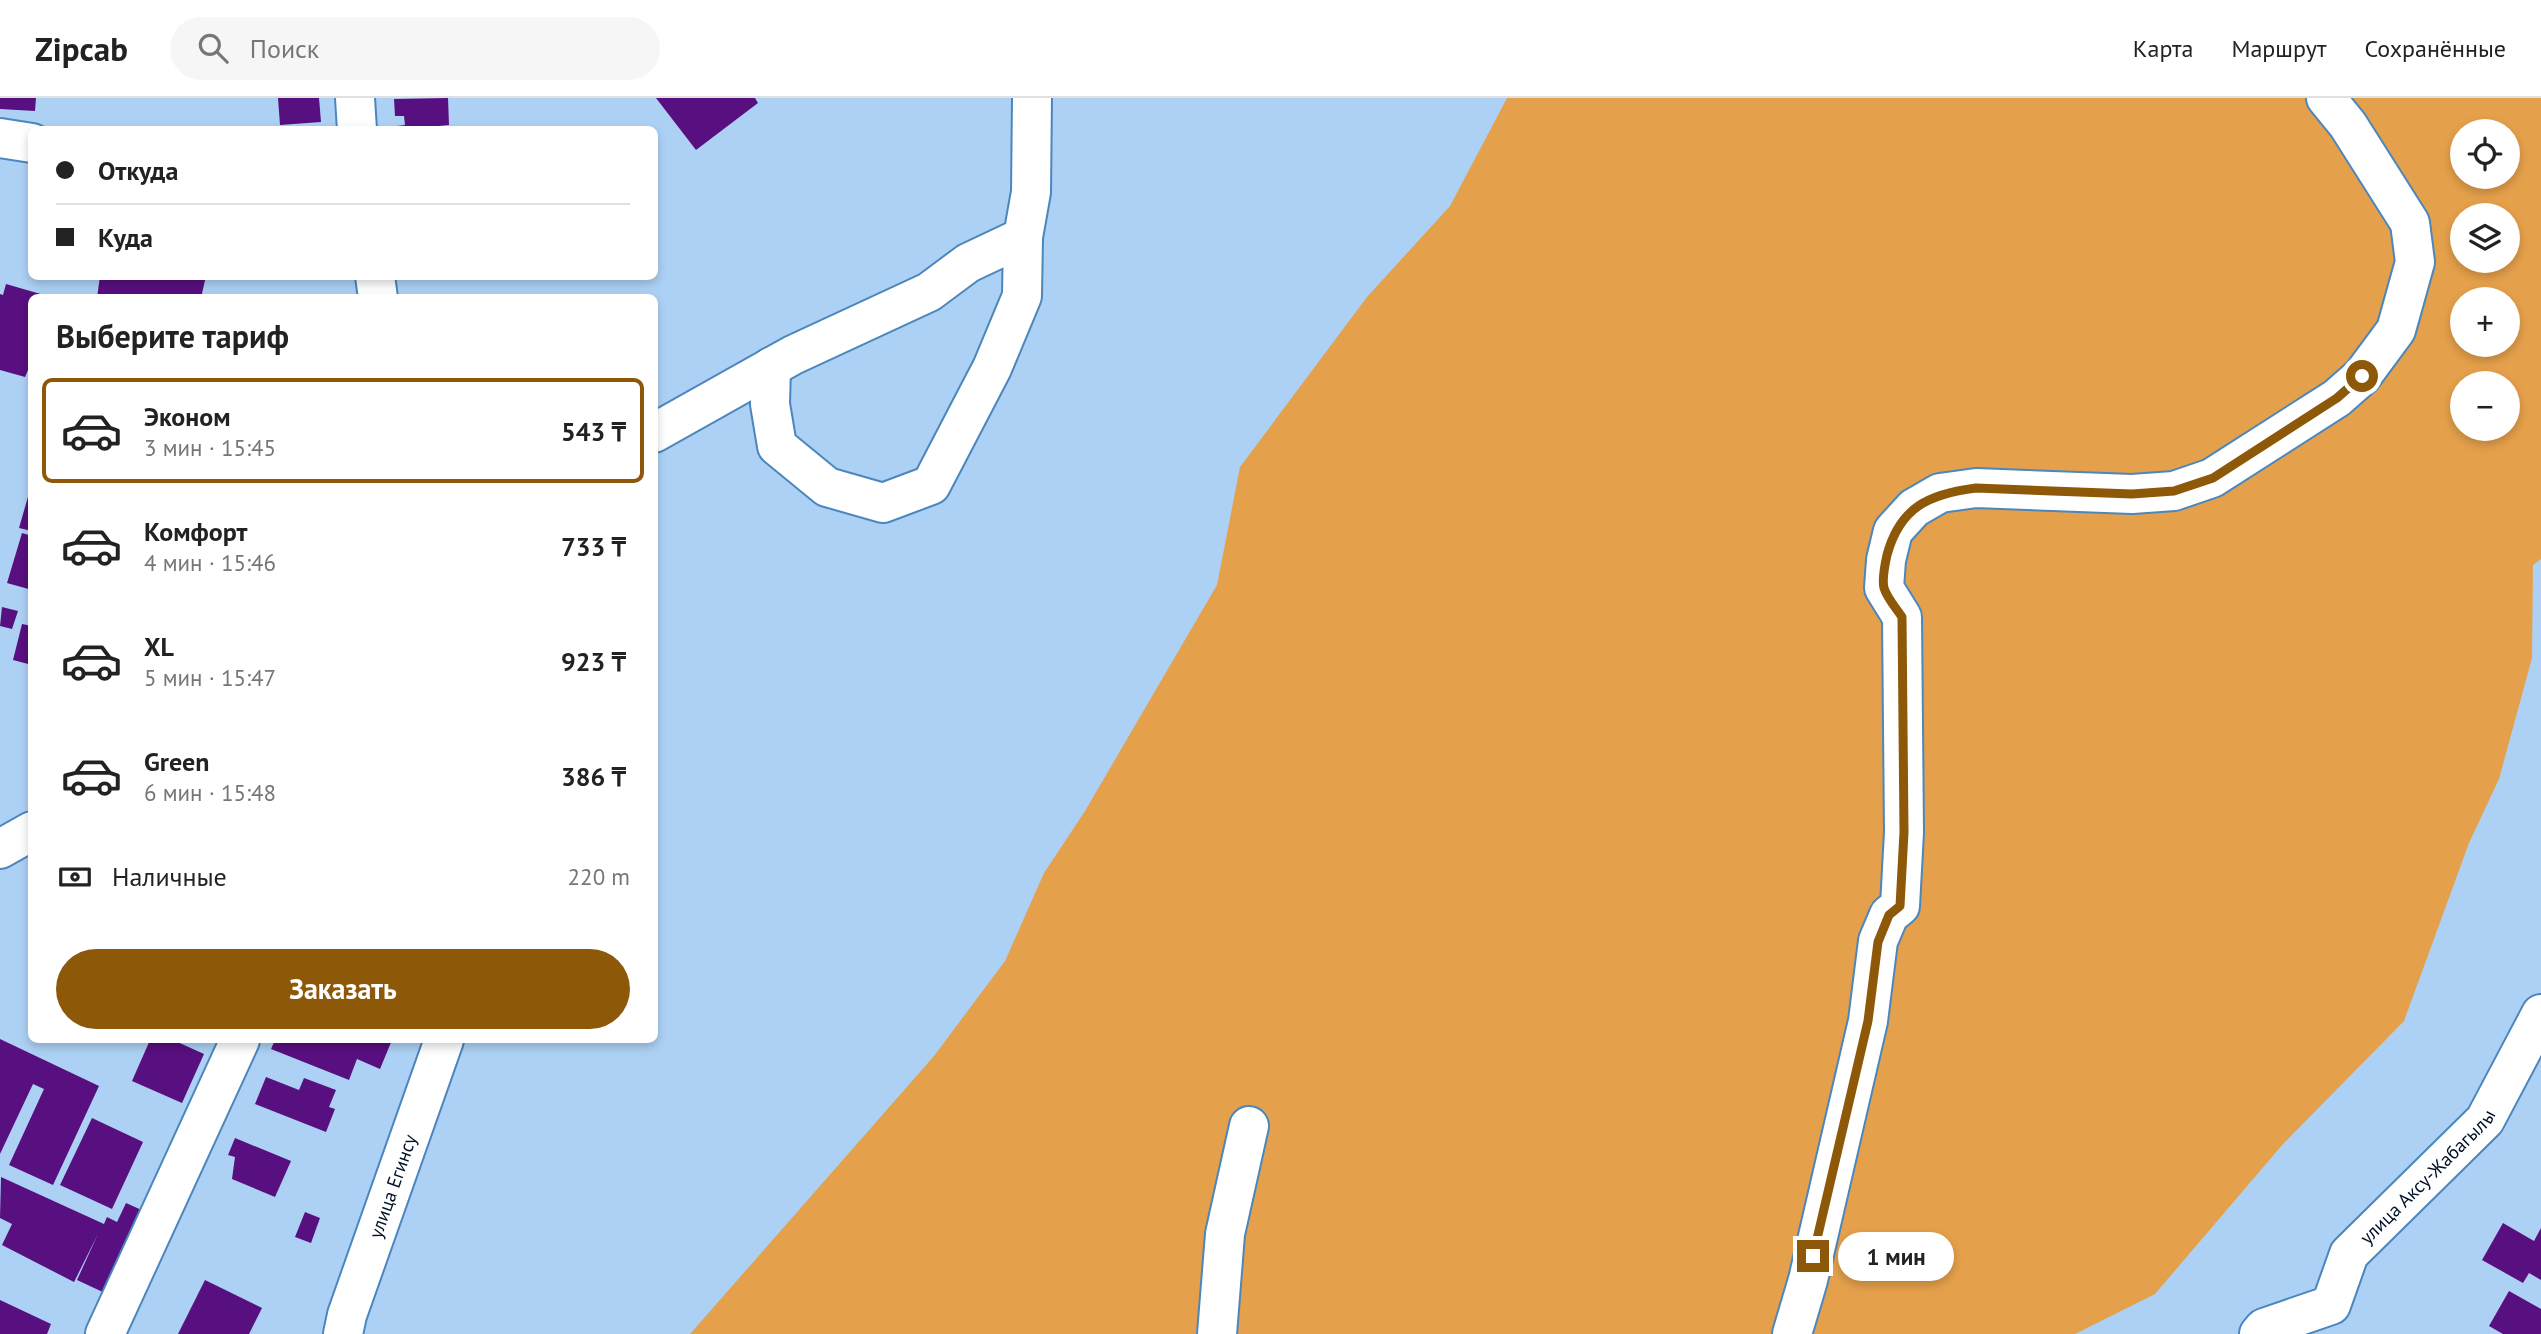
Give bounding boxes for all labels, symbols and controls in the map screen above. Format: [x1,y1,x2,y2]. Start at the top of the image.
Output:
search box [170,17,660,80]
text: Zipcab [35,27,128,70]
icon: search [194,29,232,67]
text: Поиск [250,32,319,65]
text: Карта [2133,33,2193,64]
text: Маршрут [2231,33,2326,64]
text: Сохранённые [2364,33,2506,64]
map controls [2450,119,2520,441]
button: locate [2450,119,2520,189]
text: Откуда [98,154,178,187]
button: layers [2450,203,2520,273]
text: Куда [98,221,153,254]
button: + [2450,287,2520,357]
text: Выберите тариф [56,315,289,357]
route start [2346,360,2378,392]
button: − [2450,371,2520,441]
icon: car [60,399,123,462]
text: Эконом [144,400,231,433]
text: 543 ₸ [561,415,626,448]
text: 3 мин · 15:45 [144,433,276,462]
icon: car [60,514,123,577]
text: Комфорт [144,515,247,548]
text: 733 ₸ [561,530,626,563]
text: 4 мин · 15:46 [144,548,276,577]
icon: car [60,629,123,692]
text: XL [144,630,174,663]
text: 923 ₸ [561,645,626,678]
text: 5 мин · 15:47 [144,663,276,692]
icon: car [60,744,123,807]
text: Green [144,745,209,778]
text: 386 ₸ [561,760,626,793]
text: 6 мин · 15:48 [144,778,276,807]
icon: cash [56,858,94,896]
text: Наличные [112,860,227,893]
text: 220 m [568,862,630,891]
button: Заказать [56,949,630,1029]
street label: улица Аксу-Жабагылы [2354,1105,2500,1249]
street label: улица Егинсу [363,1131,422,1241]
callout: 1 мин [1838,1232,1953,1280]
route end [1797,1240,1829,1272]
text: 1 мин [1866,1242,1926,1271]

